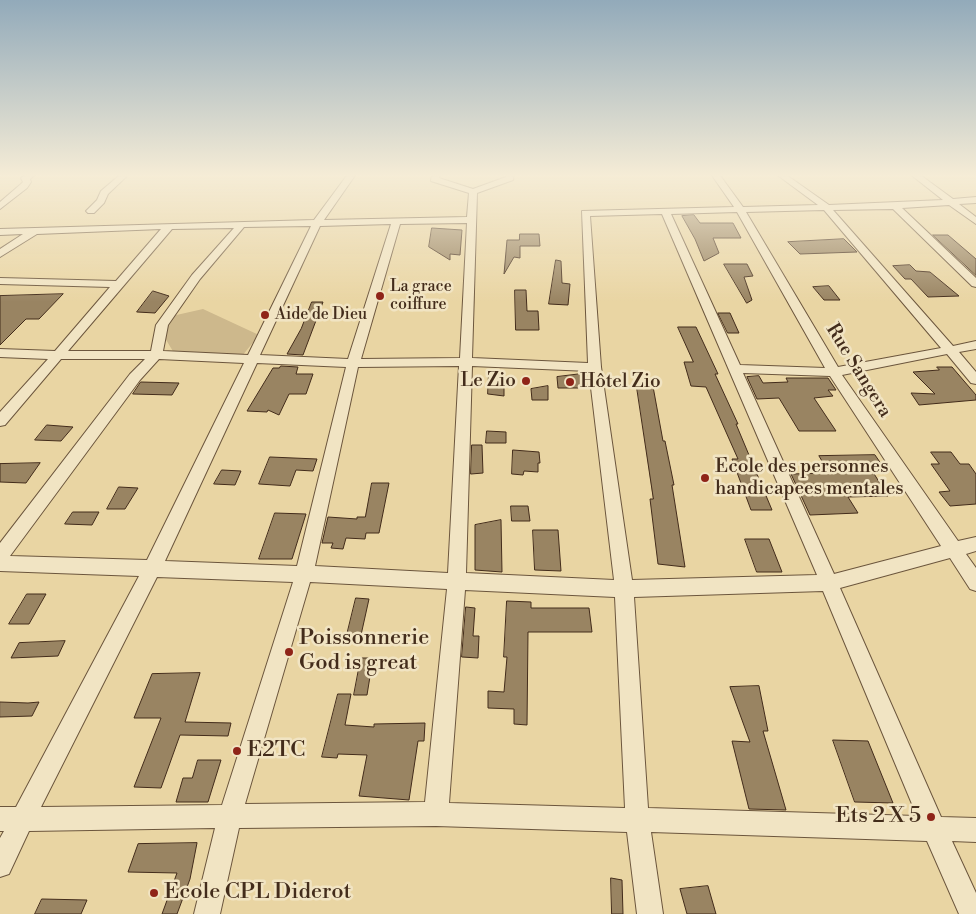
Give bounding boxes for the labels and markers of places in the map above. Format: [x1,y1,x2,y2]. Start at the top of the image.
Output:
place label: La grace coiffure [390,277,452,315]
marker: La grace coiffure [374,290,386,302]
place label: Aide de Dieu [275,305,367,325]
marker: Aide de Dieu [259,309,271,321]
place label: Le Zio [461,370,516,392]
place label: Hôtel Zio [580,371,661,393]
marker: Le Zio [520,375,532,387]
marker: Hôtel Zio [564,376,576,388]
place label: Ecole des personnes handicapees mentales [715,456,904,500]
marker: Ecole des personnes handicapees mentales [699,472,711,484]
place label: Poissonnerie God is great [299,626,429,678]
marker: Poissonnerie God is great [283,646,295,658]
place label: E2TC [247,738,305,764]
marker: E2TC [231,745,243,757]
place label: Ets 2 X 5 [835,804,921,830]
marker: Ets 2 X 5 [925,811,937,823]
place label: Ecole CPL Diderot [164,880,351,906]
marker: Ecole CPL Diderot [148,887,160,899]

